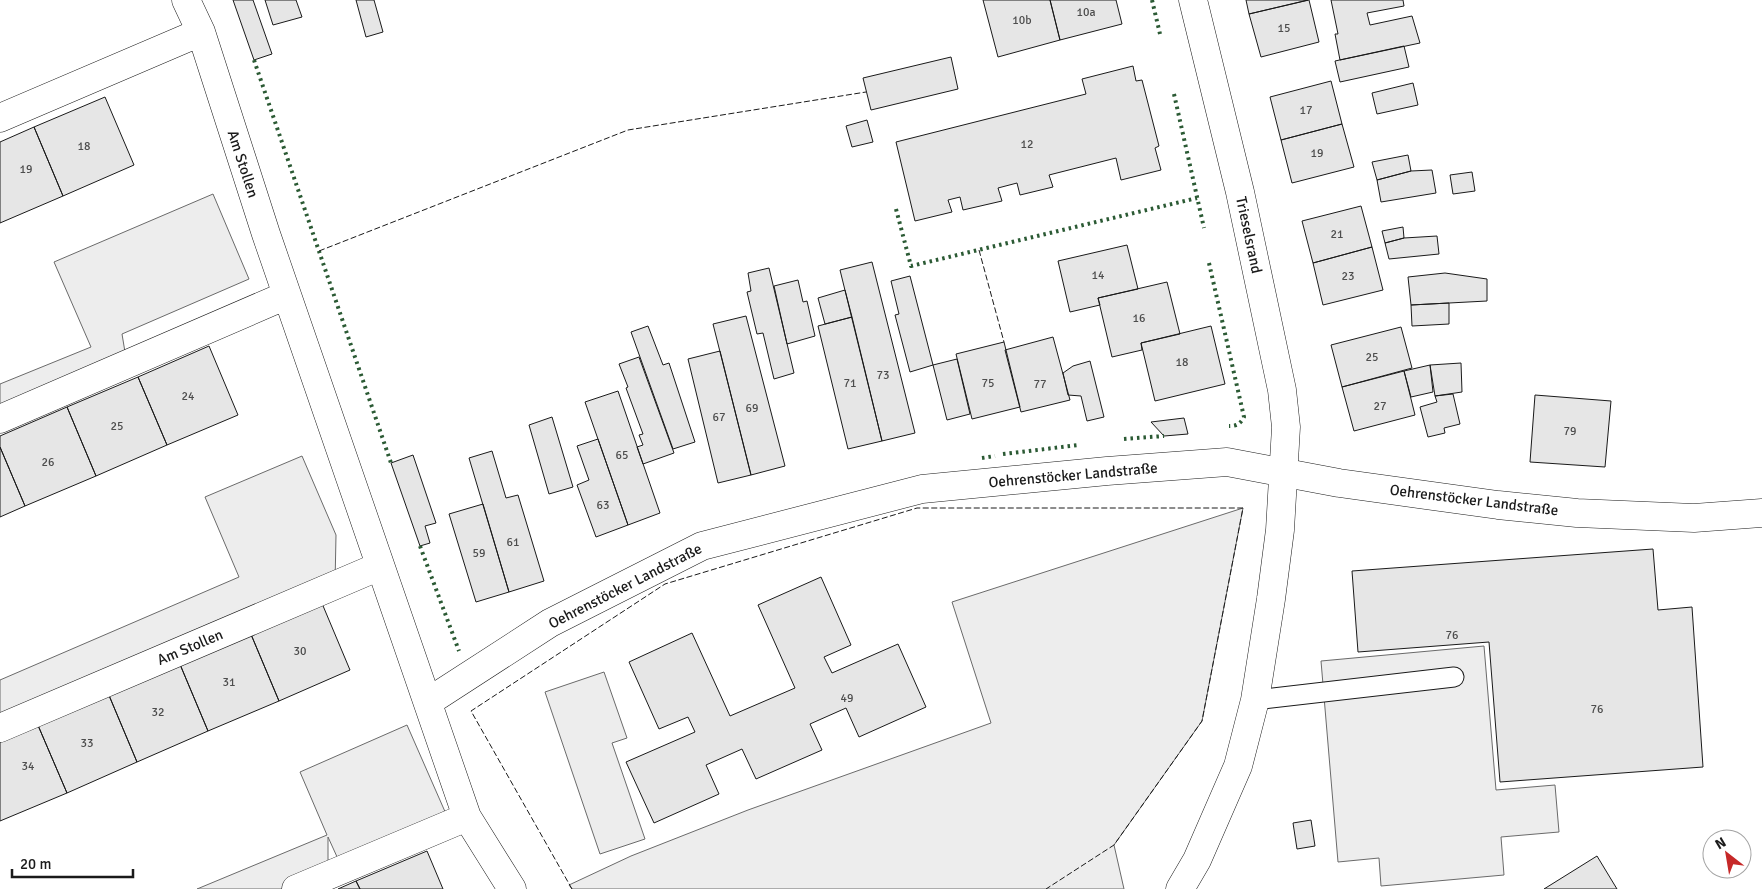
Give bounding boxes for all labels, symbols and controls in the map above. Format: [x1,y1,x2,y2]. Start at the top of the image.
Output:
house number: 10a [1076,5,1096,20]
house number: 10b [1012,13,1032,28]
house number: 15 [1278,21,1290,36]
house number: 17 [1300,103,1312,118]
street label: Am Stollen [224,128,262,200]
house number: 12 [1021,137,1033,152]
house number: 18 [78,139,90,154]
house number: 19 [1311,146,1323,161]
house number: 19 [20,162,32,177]
street label: Trieselsrand [1232,195,1266,275]
house number: 21 [1331,227,1343,242]
house number: 14 [1092,268,1105,283]
house number: 23 [1342,269,1354,284]
house number: 16 [1133,311,1145,326]
house number: 25 [1366,350,1378,365]
house number: 18 [1176,355,1188,370]
house number: 73 [877,368,889,383]
house number: 71 [844,376,856,391]
house number: 75 [982,376,994,391]
house number: 77 [1034,377,1046,392]
house number: 24 [182,389,195,404]
house number: 27 [1374,399,1386,414]
house number: 69 [746,401,758,416]
house number: 67 [713,410,725,425]
house number: 25 [111,419,123,434]
house number: 79 [1564,424,1576,439]
house number: 65 [616,448,628,463]
house number: 26 [42,455,54,470]
street label: Oehrenstöcker Landstraße [988,459,1158,491]
street label: Oehrenstöcker Landstraße [1389,481,1559,519]
house number: 63 [597,498,609,513]
house number: 61 [507,535,519,550]
street label: Oehrenstöcker Landstraße [545,539,705,633]
house number: 59 [473,546,485,561]
street label: Am Stollen [154,625,226,669]
house number: 76 [1446,628,1458,643]
house number: 30 [294,644,306,659]
house number: 31 [223,675,235,690]
house number: 49 [841,691,853,706]
house number: 76 [1591,702,1603,717]
house number: 32 [152,705,164,720]
house number: 33 [81,736,93,751]
house number: 34 [22,759,35,774]
north arrow [1702,829,1752,879]
text: N [1712,833,1729,853]
scale bar [12,846,134,878]
text: 20 m [20,855,51,873]

